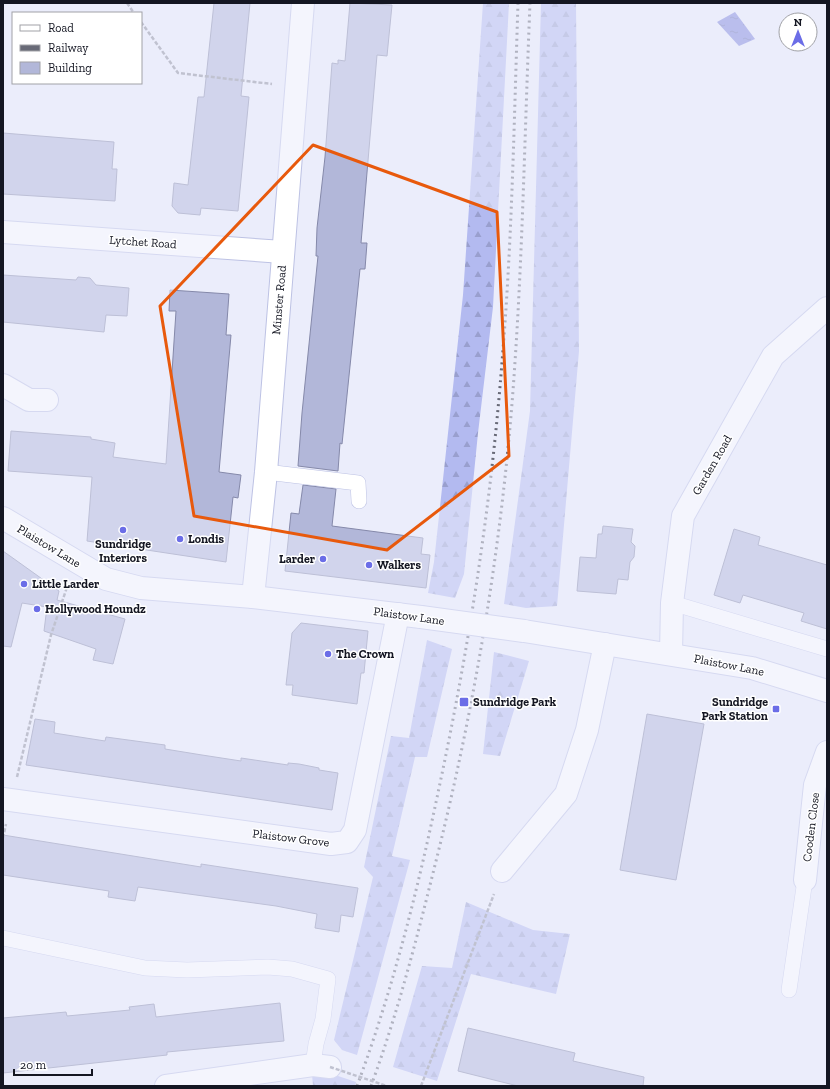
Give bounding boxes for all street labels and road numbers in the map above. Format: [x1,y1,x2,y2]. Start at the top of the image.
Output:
street label: Lytchet Road [109,233,178,251]
street label: Minster Road [269,264,289,335]
street label: Garden Road [689,432,735,497]
street label: Plaistow Lane [15,522,84,571]
street label: Plaistow Lane [373,604,446,628]
street label: Plaistow Lane [693,651,766,679]
street label: Cooden Close [800,791,822,863]
street label: Plaistow Grove [252,826,331,850]

